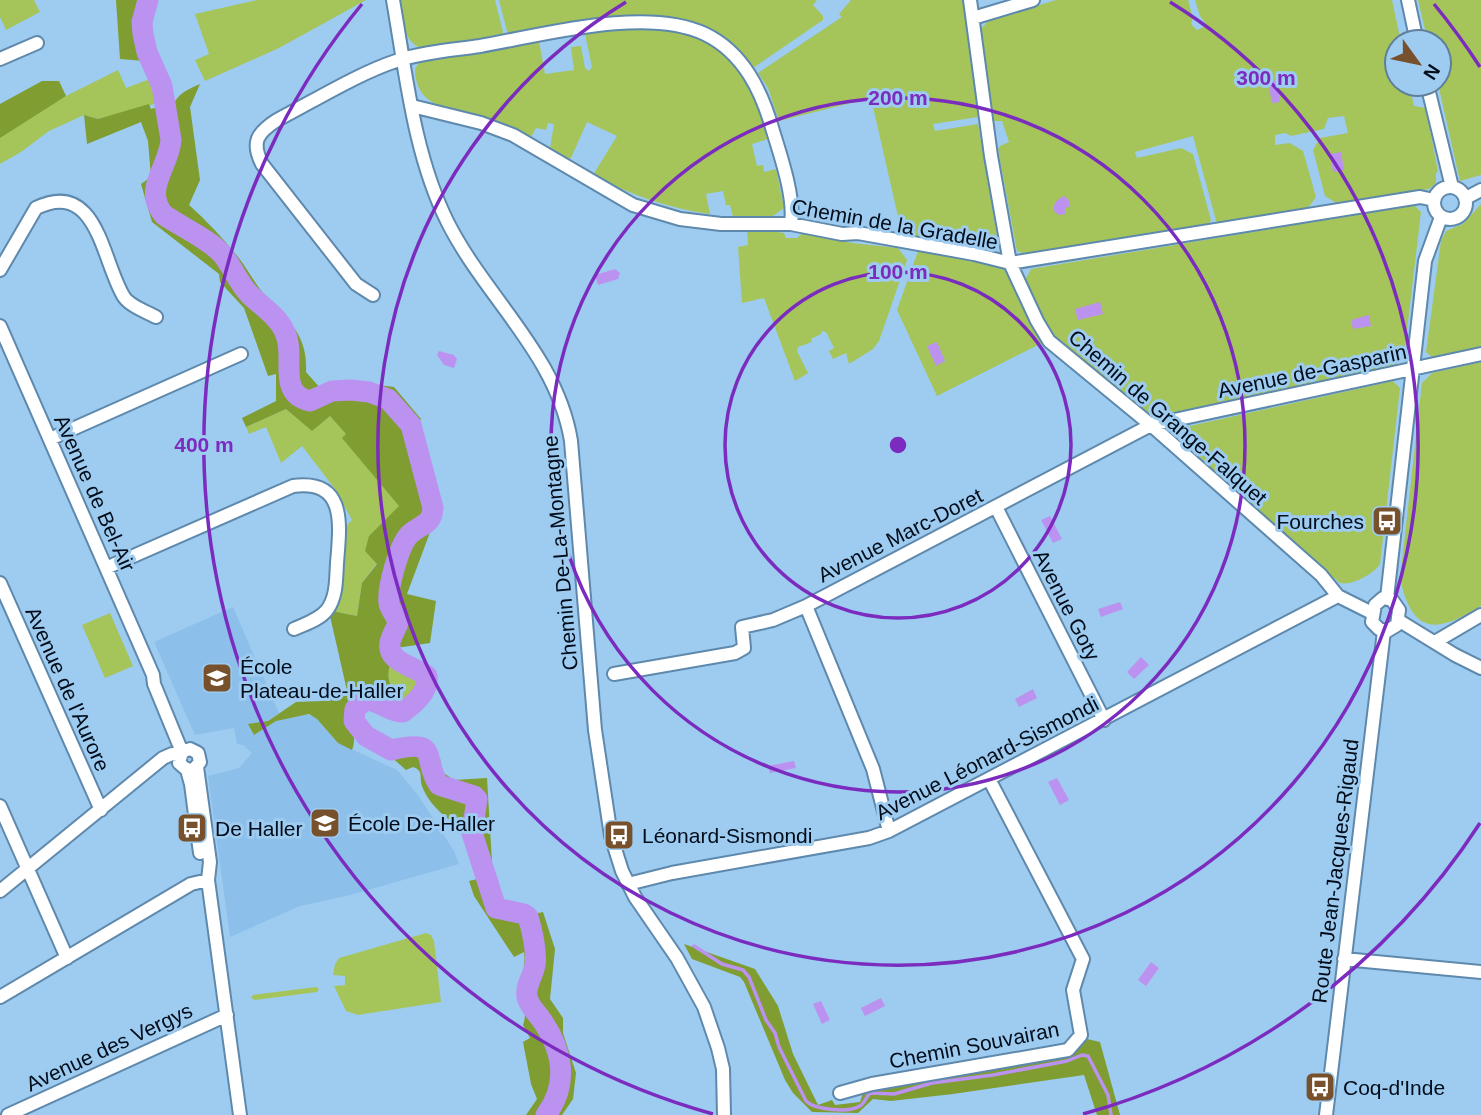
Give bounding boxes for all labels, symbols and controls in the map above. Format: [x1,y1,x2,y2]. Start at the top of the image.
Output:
north arrow [1383,28,1453,98]
text: N [1419,61,1444,83]
text: 300 m [1236,66,1296,89]
text: 200 m [868,86,928,109]
street label: Chemin de la Gradelle [790,195,1000,253]
text: 100 m [868,260,928,283]
street label: Chemin de Grange-Falquet [1064,325,1272,509]
street label: Avenue de-Gasparin [1216,340,1408,402]
street label: Avenue de Bel-Air [50,411,140,575]
text: 400 m [174,433,234,456]
centre of rings [886,433,910,457]
street label: Chemin De-La-Montagne [538,435,582,671]
street label: Avenue Marc-Doret [814,483,986,586]
bus stop icon: Fourches [1370,504,1404,538]
place label: Fourches [1276,510,1364,533]
street label: Avenue Goty [1029,546,1105,665]
street label: Avenue de l'Aurore [21,603,115,775]
place label: École Plateau-de-Haller [240,655,403,702]
school or university icon: École Plateau-de-Haller [200,661,234,695]
street label: Avenue Léonard-Sismondi [872,692,1102,824]
street label: Route Jean-Jacques-Rigaud [1307,738,1363,1004]
school or university icon: École De-Haller [308,806,342,840]
bus stop icon: De Haller [175,811,209,845]
place label: École De-Haller [348,812,495,835]
place label: De Haller [215,817,303,840]
bus stop icon: Léonard-Sismondi [602,818,636,852]
place label: Léonard-Sismondi [642,824,812,847]
street label: Avenue des Vergys [22,998,196,1096]
street label: Chemin Souvairan [887,1017,1061,1073]
bus stop icon: Coq-d'Inde [1303,1070,1337,1104]
place label: Coq-d'Inde [1343,1076,1445,1099]

